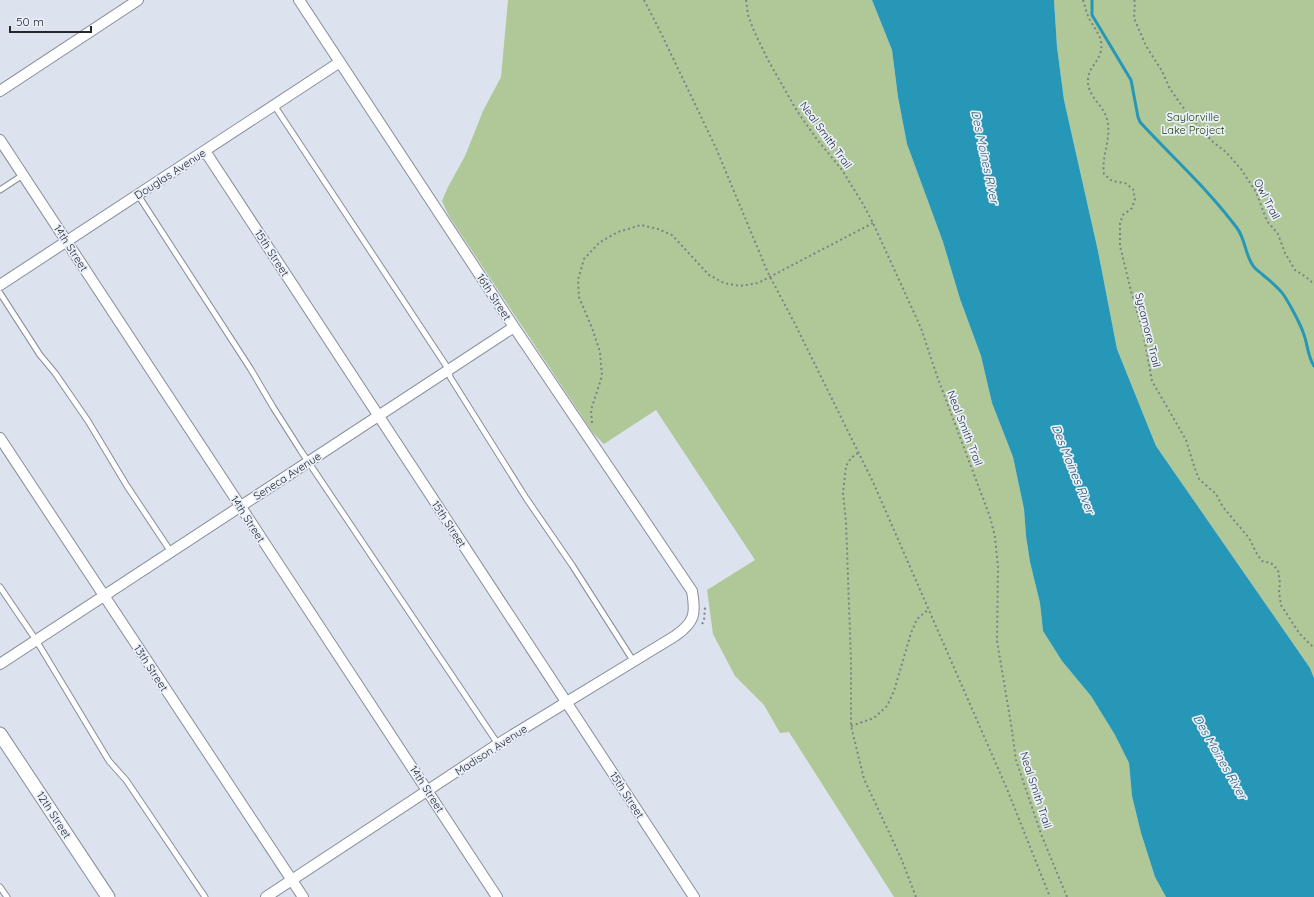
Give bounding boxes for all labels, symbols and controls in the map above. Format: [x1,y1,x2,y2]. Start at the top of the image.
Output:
scale bar [10,8,91,34]
text: 50 m [16,14,44,29]
street label: Neal Smith Trail [797,99,855,171]
water label: Des Moines River [968,109,1003,206]
park label: Saylorville Lake Project [1161,110,1225,137]
street label: Douglas Avenue [132,146,208,202]
street label: Owl Trail [1251,176,1283,222]
street label: 14th Street [51,222,91,274]
street label: 15th Street [252,227,292,279]
street label: 16th Street [474,271,514,323]
street label: Sycamore Trail [1132,291,1164,369]
street label: Neal Smith Trail [944,388,986,468]
water label: Des Moines River [1049,422,1099,517]
street label: Seneca Avenue [250,449,324,503]
street label: 14th Street [228,493,268,545]
street label: 15th Street [429,498,469,550]
street label: 13th Street [131,642,171,694]
water label: Des Moines River [1190,712,1251,803]
street label: Madison Avenue [452,721,530,779]
street label: Neal Smith Trail [1017,750,1055,830]
street label: 14th Street [407,763,447,815]
street label: 15th Street [607,769,647,821]
street label: 12th Street [34,789,75,841]

